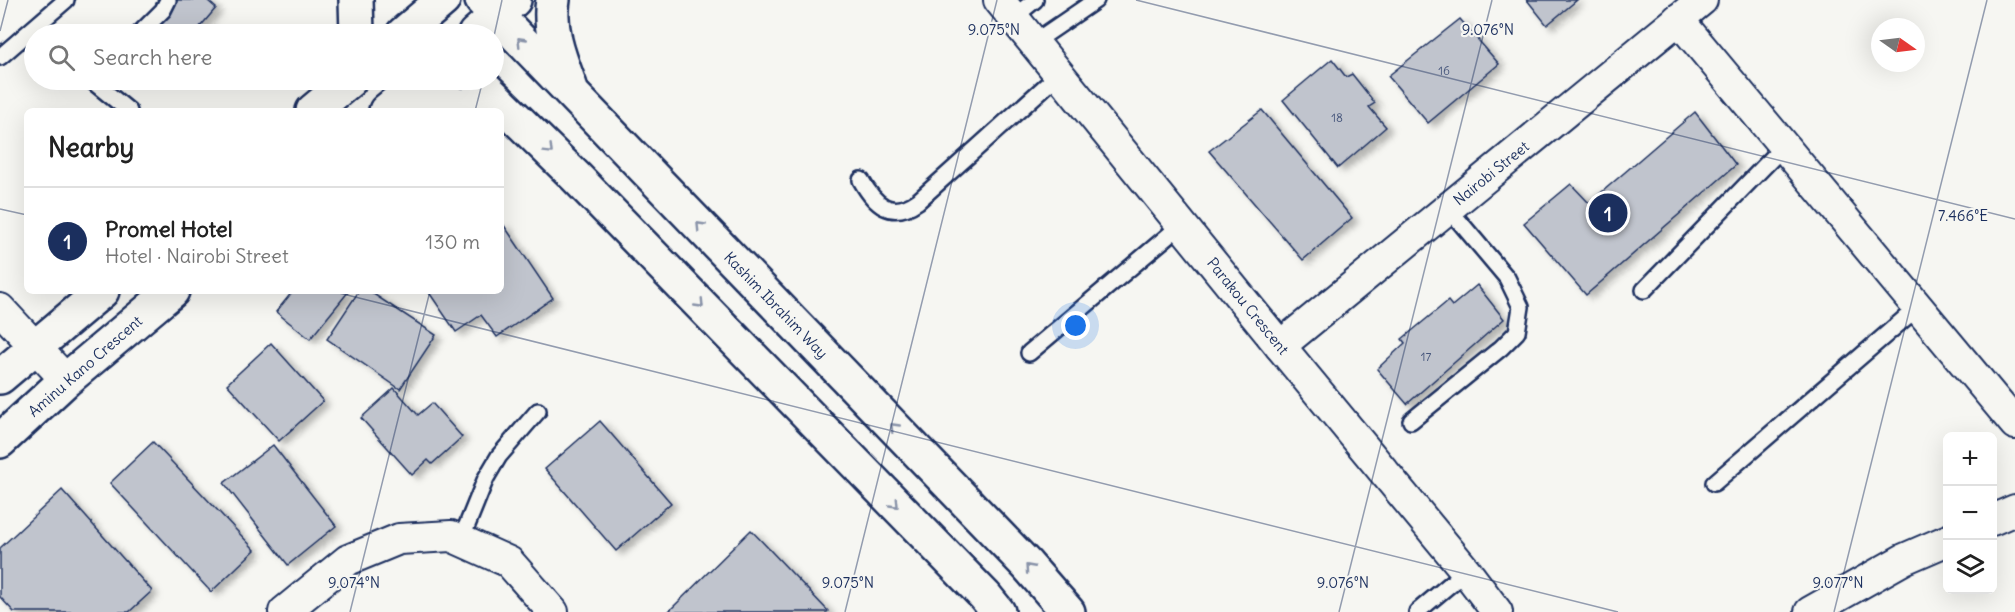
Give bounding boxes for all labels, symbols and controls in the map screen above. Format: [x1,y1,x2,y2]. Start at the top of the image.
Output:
north arrow [1871,18,1925,72]
text: 9.075°N [968,20,1020,39]
text: 9.076°N [1462,20,1514,39]
search box [24,24,504,90]
one-way arrow [517,37,528,47]
icon: search [45,41,78,74]
text: Search here [93,43,212,71]
house number: 16 [1438,63,1450,78]
house number: 18 [1331,110,1343,125]
text: Nearby [48,131,134,164]
street label: Nairobi Street [1449,137,1533,209]
one-way arrow [541,143,552,154]
pin: 1 [1588,190,1628,236]
text: 7.466°E [1938,206,1988,225]
text: Promel Hotel [105,215,233,243]
one-way arrow [697,223,708,234]
text: 1 [64,229,71,254]
text: 130 m [425,229,480,254]
text: Hotel · Nairobi Street [105,243,289,268]
street label: Kashim Ibrahim Way [720,247,832,363]
street label: Parakou Crescent [1203,254,1293,358]
one-way arrow [693,298,704,308]
street label: Aminu Kano Crescent [24,311,146,421]
your location [1061,311,1090,340]
house number: 17 [1421,349,1431,364]
one-way arrow [890,424,901,434]
map controls [1943,432,1997,594]
button: + [1943,432,1997,486]
button: − [1943,486,1997,540]
one-way arrow [888,497,899,507]
button: layers [1943,540,1997,594]
one-way arrow [1025,564,1036,575]
text: 9.074°N [328,573,380,592]
text: 9.075°N [822,573,874,592]
text: 9.076°N [1317,573,1369,592]
text: 9.077°N [1812,573,1864,592]

